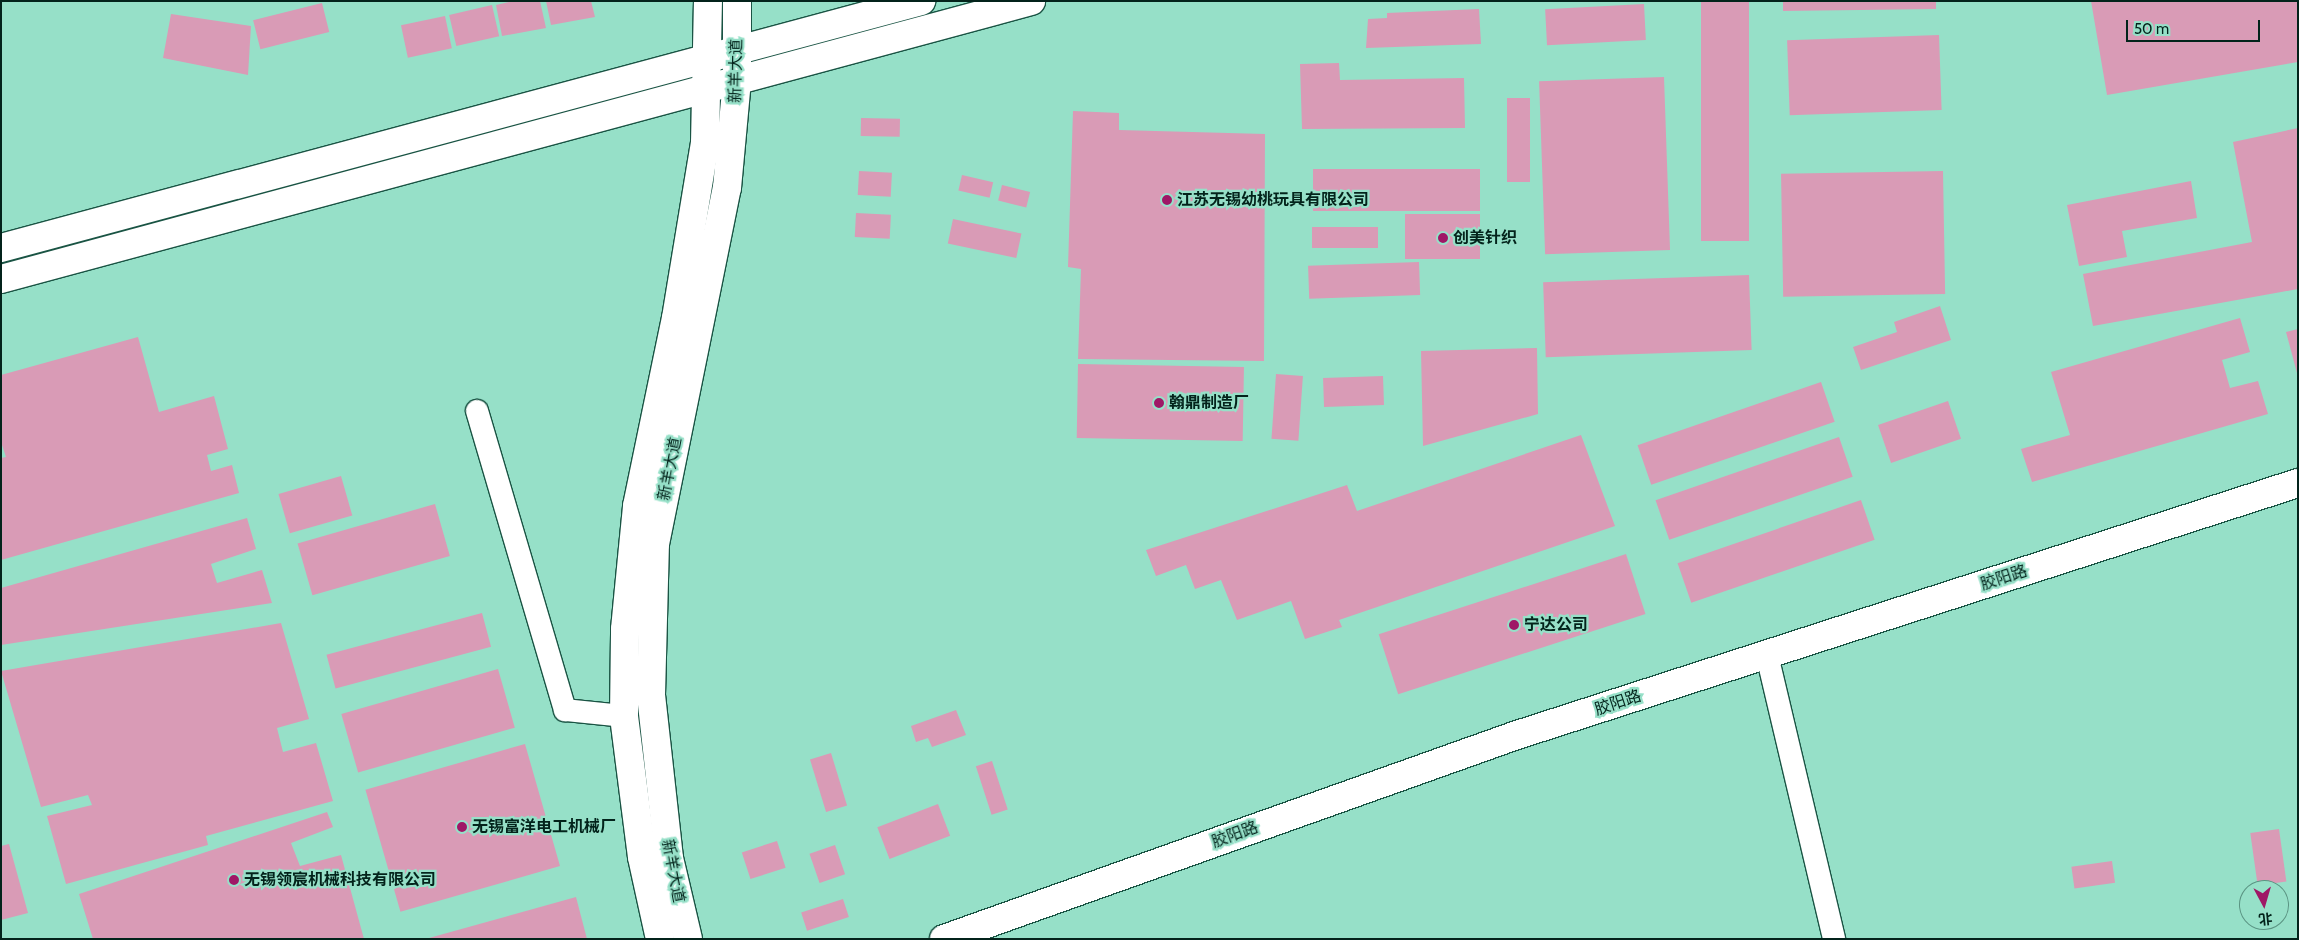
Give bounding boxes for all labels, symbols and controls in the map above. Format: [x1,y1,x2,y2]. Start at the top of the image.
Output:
scale bar [2129,10,2263,42]
text: 50 m [2134,20,2169,38]
street label: 新羊大道 [726,39,746,103]
place label: 江苏无锡幼桃玩具有限公司 [1177,190,1369,210]
marker: 江苏无锡幼桃玩具有限公司 [1161,194,1173,206]
place label: 创美针织 [1453,228,1517,248]
marker: 创美针织 [1437,232,1449,244]
place label: 翰鼎制造厂 [1169,393,1249,413]
marker: 翰鼎制造厂 [1153,397,1165,409]
street label: 新羊大道 [654,436,686,502]
street label: 胶阳路 [1978,561,2030,595]
place label: 宁达公司 [1524,615,1588,635]
marker: 宁达公司 [1508,619,1520,631]
street label: 胶阳路 [1592,686,1644,720]
place label: 无锡富洋电工机械厂 [472,817,616,837]
street label: 胶阳路 [1209,818,1261,852]
marker: 无锡富洋电工机械厂 [456,821,468,833]
street label: 新羊大道 [657,838,689,904]
place label: 无锡领宸机械科技有限公司 [244,870,436,890]
marker: 无锡领宸机械科技有限公司 [228,874,240,886]
north arrow [2239,880,2289,930]
text: 北 [2258,909,2273,929]

